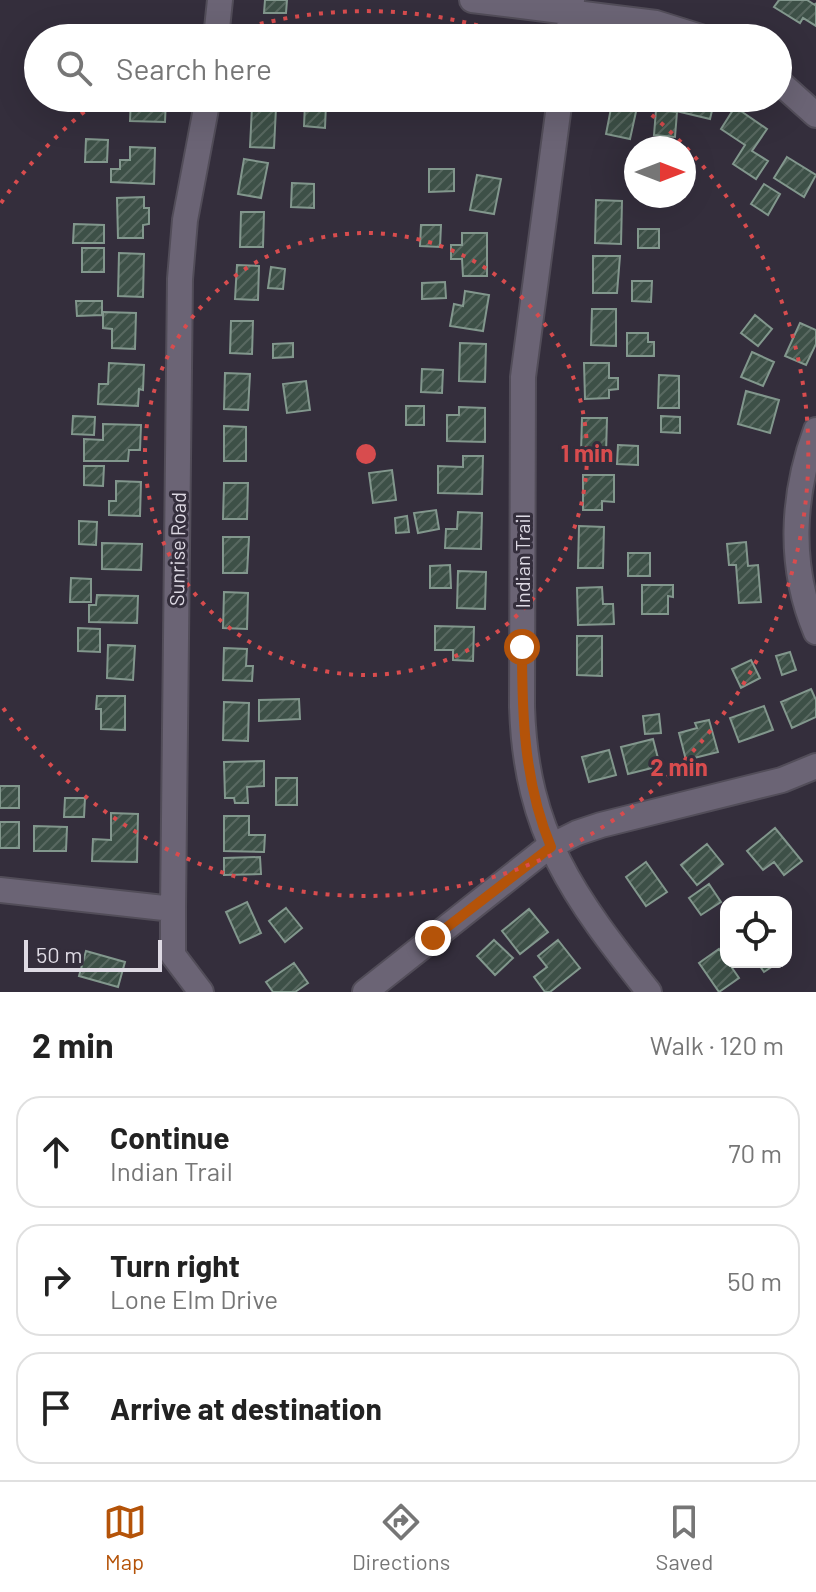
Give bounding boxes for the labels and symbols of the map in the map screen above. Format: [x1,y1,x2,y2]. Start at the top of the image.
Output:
north arrow [624,136,696,208]
text: 1 min [561,438,613,467]
centre of rings [352,440,380,468]
street label: Sunrise Road [164,492,190,606]
street label: Indian Trail [510,514,534,608]
route start [504,629,540,665]
text: 2 min [650,752,708,781]
route end [415,920,451,956]
scale bar [24,936,162,972]

